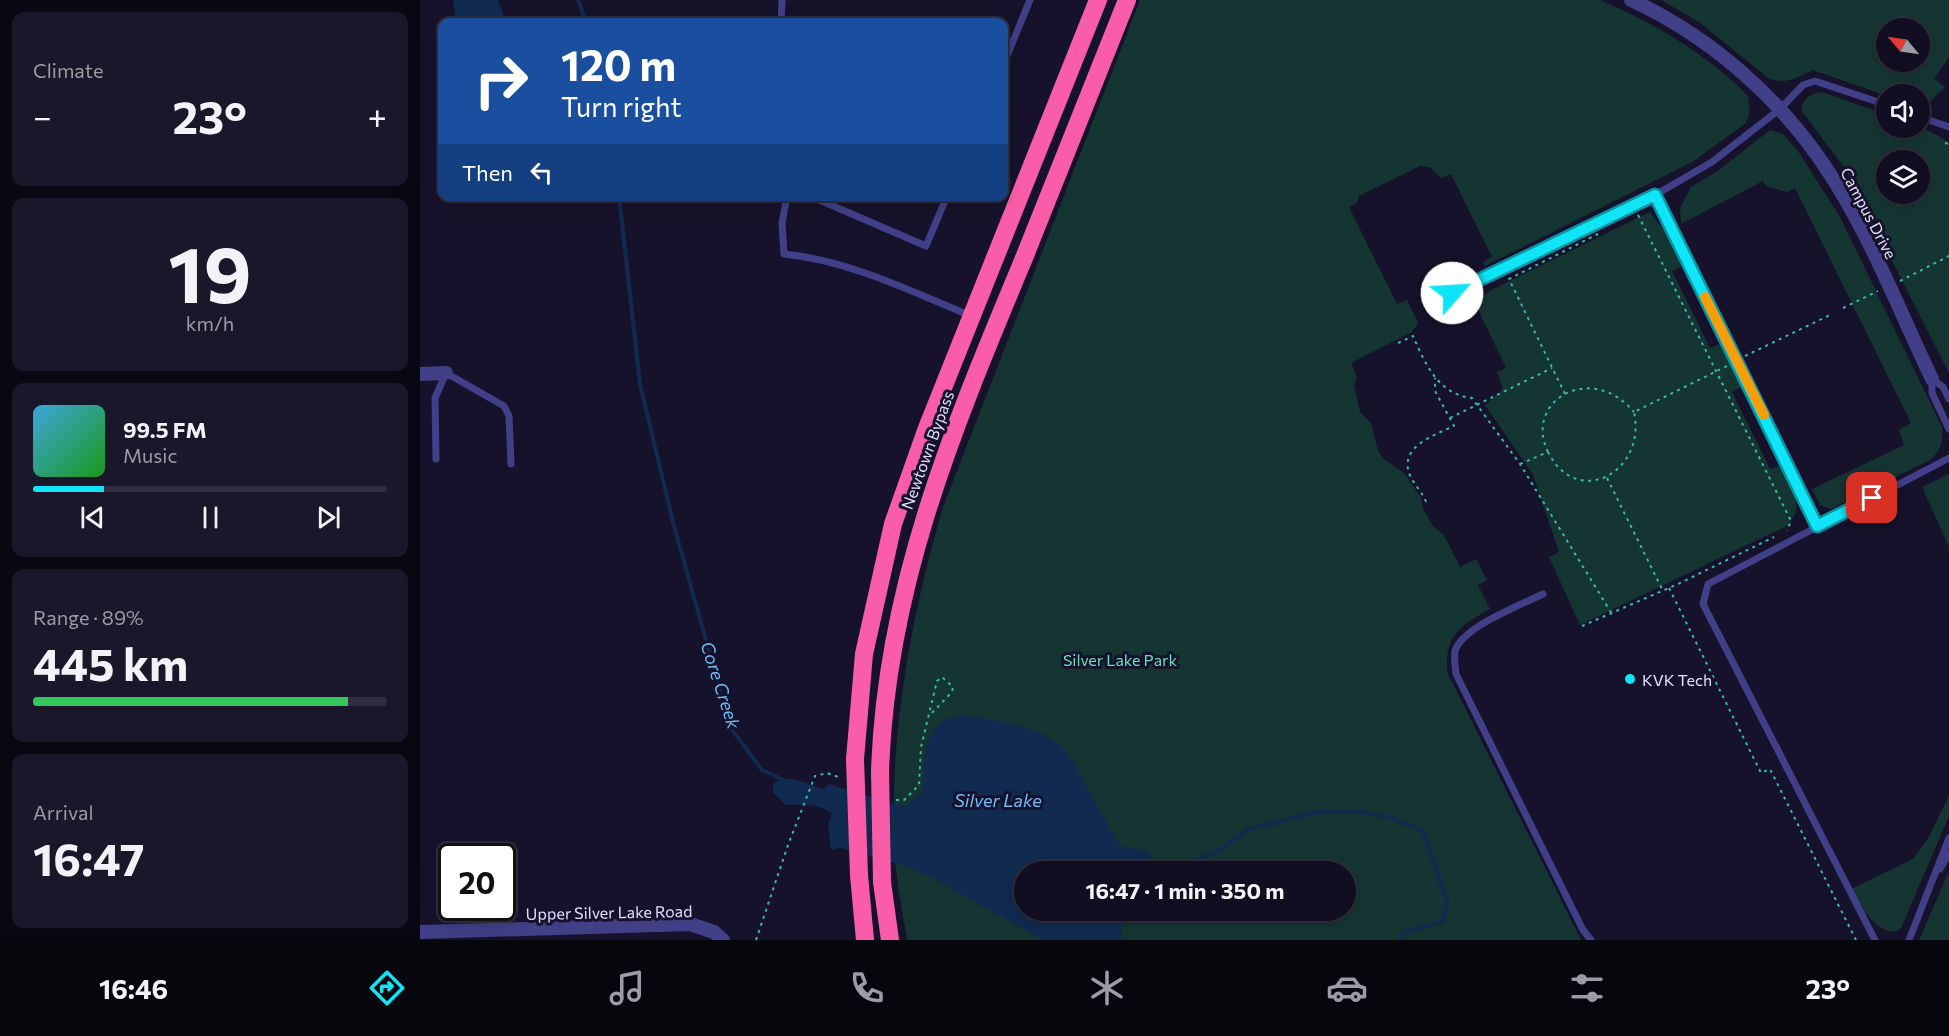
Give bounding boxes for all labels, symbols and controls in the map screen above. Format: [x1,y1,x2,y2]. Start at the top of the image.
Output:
north arrow [1876,18,1930,72]
map controls [1876,18,1930,204]
text: 120 m [561,38,676,90]
icon: right [462,42,540,120]
text: Climate [33,58,103,82]
button: sound [1876,84,1930,138]
text: 23° [173,88,247,143]
text: Turn right [561,90,681,123]
text: − [33,95,52,136]
text: + [368,95,387,136]
button: layers [1876,150,1930,204]
icon: left [525,156,558,189]
text: Then [462,159,513,186]
street label: Campus Drive [1837,164,1901,262]
text: 19 [168,224,252,319]
position arrow [1420,261,1484,325]
text: km/h [186,311,234,335]
street label: Newtown Bypass [897,388,957,512]
text: 99.5 FM [123,416,207,443]
text: Music [123,443,177,467]
pin [1846,472,1897,523]
icon: arrive [1855,481,1888,514]
icon: previous [76,501,109,534]
icon: pause [194,501,227,534]
icon: next [312,501,345,534]
text: Range · 89% [33,605,144,629]
text: 445 km [33,635,188,690]
water label: Core Creek [696,638,746,733]
park label: Silver Lake Park [1063,650,1177,669]
place label: KVK Tech [1642,670,1712,689]
marker: KVK Tech [1623,672,1637,686]
water label: Silver Lake [954,789,1042,811]
text: Arrival [33,800,94,824]
text: 16:47 [33,830,144,885]
speed limit sign: 20 [438,843,516,921]
text: 16:47 · 1 min · 350 m [1086,877,1284,904]
street label: Upper Silver Lake Road [526,901,692,923]
icon: directions [366,967,408,1009]
icon: music [606,967,648,1009]
icon: phone [846,967,888,1009]
icon: climate [1086,967,1128,1009]
icon: car [1326,967,1368,1009]
icon: filters [1566,967,1608,1009]
text: 16:46 [99,972,168,1005]
text: 23° [1805,972,1850,1005]

